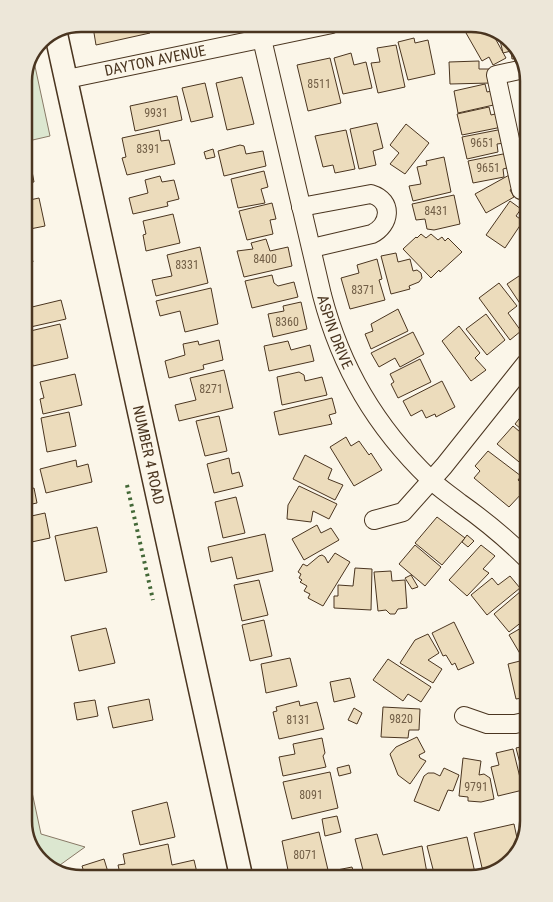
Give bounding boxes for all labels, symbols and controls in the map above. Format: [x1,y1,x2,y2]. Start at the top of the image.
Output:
street label: DAYTON AVENUE [103,41,207,80]
house number: 8511 [307,77,331,91]
house number: 9931 [144,106,168,120]
house number: 9651 [470,136,494,150]
house number: 8391 [136,142,160,156]
house number: 9651 [476,161,500,175]
house number: 8431 [424,204,448,218]
house number: 8400 [253,252,277,266]
house number: 8331 [175,258,199,272]
house number: 8371 [351,283,375,297]
street label: ASPIN DRIVE [313,293,357,372]
house number: 8360 [275,315,299,329]
house number: 8271 [199,382,223,396]
street label: NUMBER 4 ROAD [129,404,168,506]
house number: 9820 [389,712,413,726]
house number: 8131 [286,713,310,727]
house number: 9791 [464,780,488,794]
house number: 8091 [299,788,323,802]
house number: 8071 [293,848,317,862]

